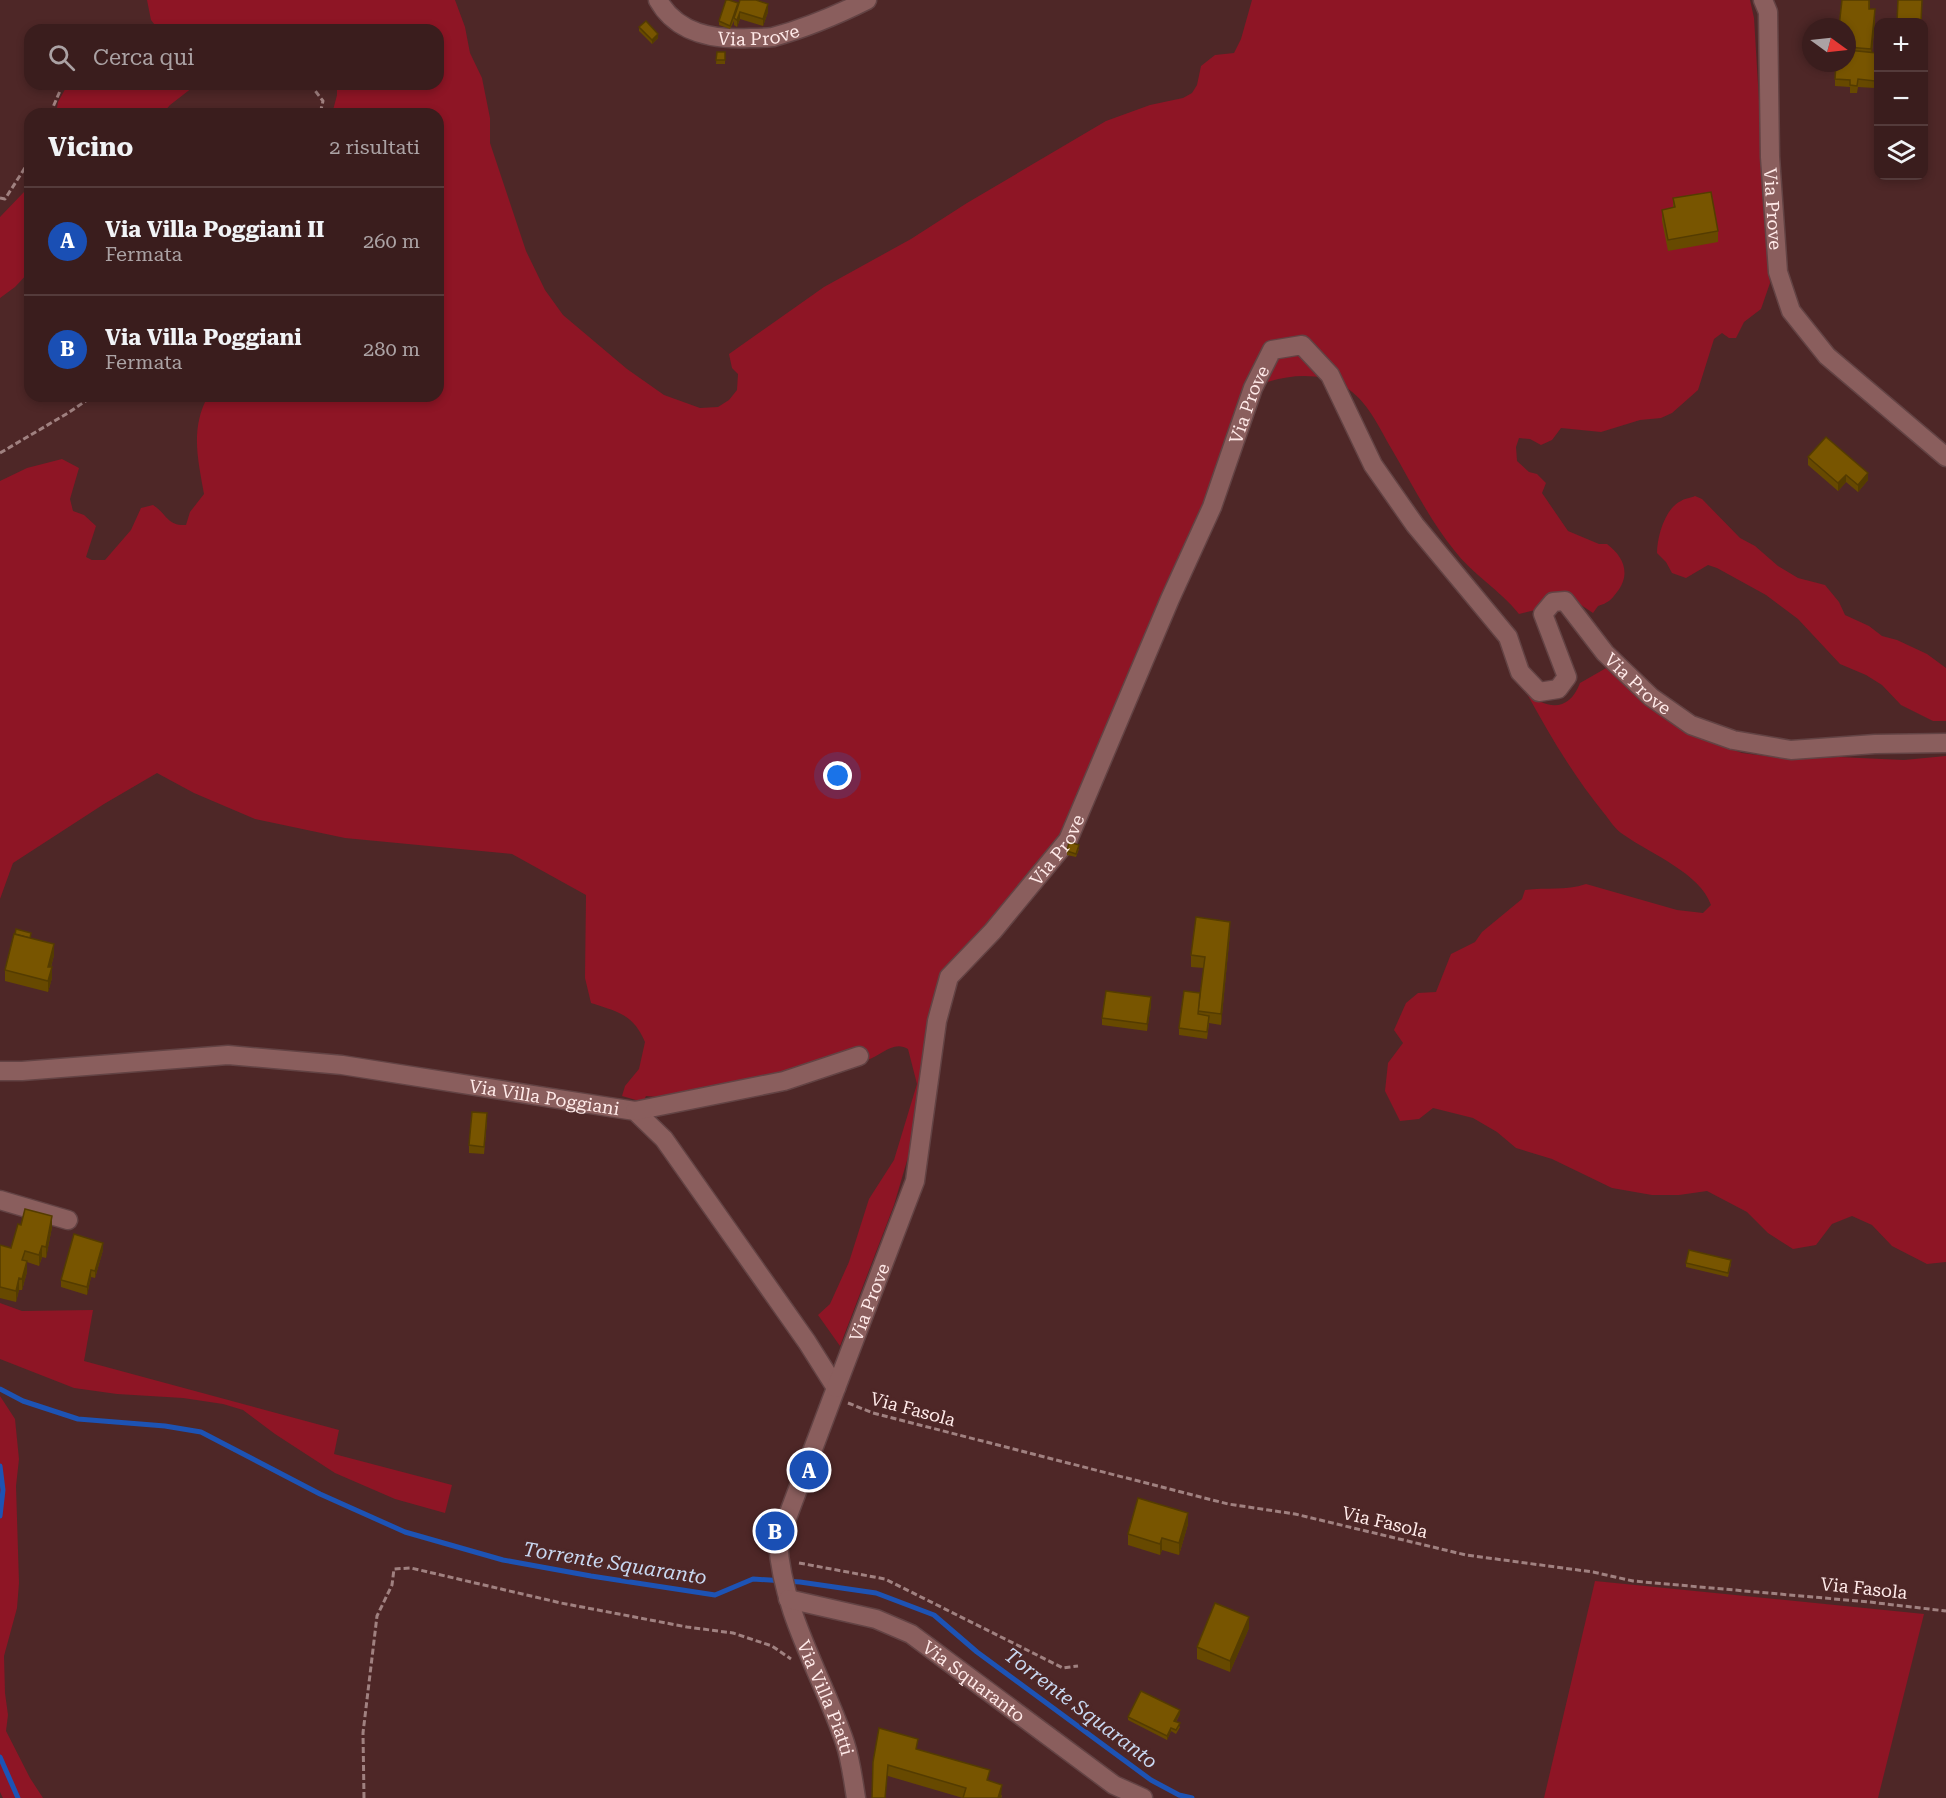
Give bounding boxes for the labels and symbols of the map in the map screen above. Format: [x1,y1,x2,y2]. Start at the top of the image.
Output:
north arrow [1802,18,1856,72]
street label: Via Prove [717,19,802,49]
street label: Via Prove [1760,167,1787,251]
street label: Via Prove [1224,362,1273,446]
street label: Via Prove [1601,648,1676,719]
your location [823,761,852,790]
street label: Via Prove [1025,811,1088,889]
street label: Via Villa Poggiani [468,1075,621,1119]
street label: Via Prove [844,1260,893,1344]
street label: Via Fasola [868,1388,958,1430]
pin: A [790,1448,828,1492]
street label: Via Fasola [1340,1502,1430,1542]
pin: B [756,1508,794,1553]
water label: Torrente Squaranto [521,1537,709,1589]
street label: Via Fasola [1820,1573,1909,1603]
street label: Via Squaranto [919,1636,1030,1726]
street label: Via Villa Piatti [794,1637,859,1758]
water label: Torrente Squaranto [1000,1643,1162,1773]

